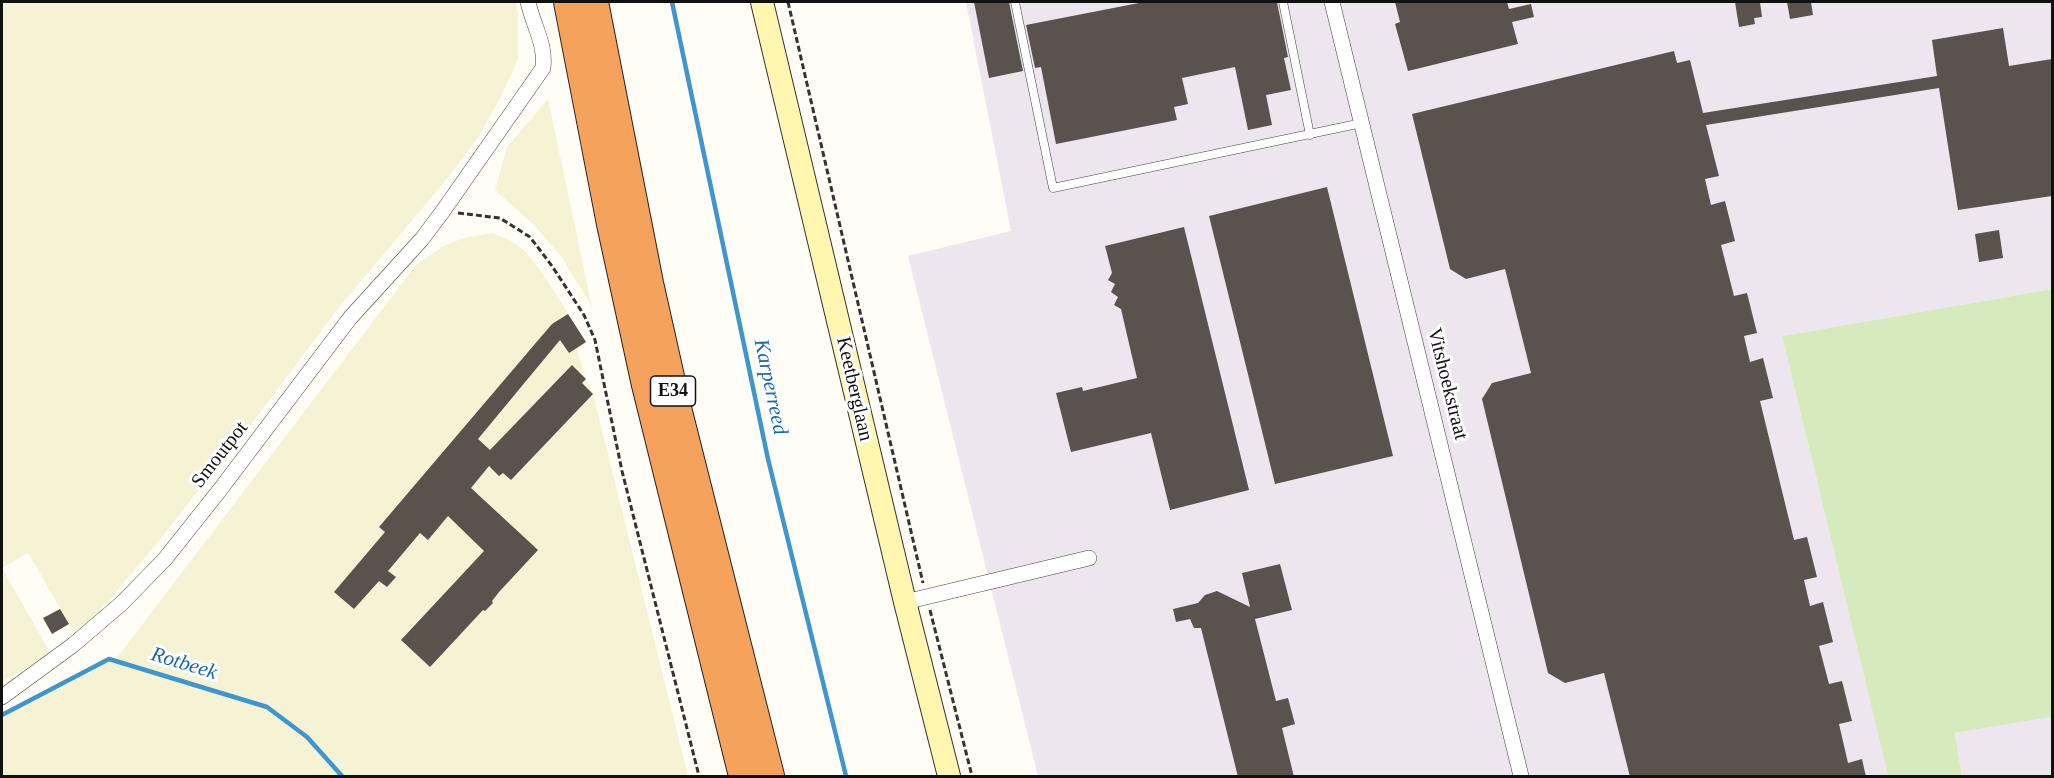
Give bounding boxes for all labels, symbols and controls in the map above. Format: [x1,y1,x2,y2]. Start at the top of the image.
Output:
street label: Vitshoekstraat [1422,326,1472,442]
street label: Keetberglaan [830,335,878,443]
water label: Karperreed [748,337,792,437]
road number: E34 [650,376,696,406]
street label: Smoutpot [187,417,253,493]
water label: Rotbeek [148,642,220,686]

